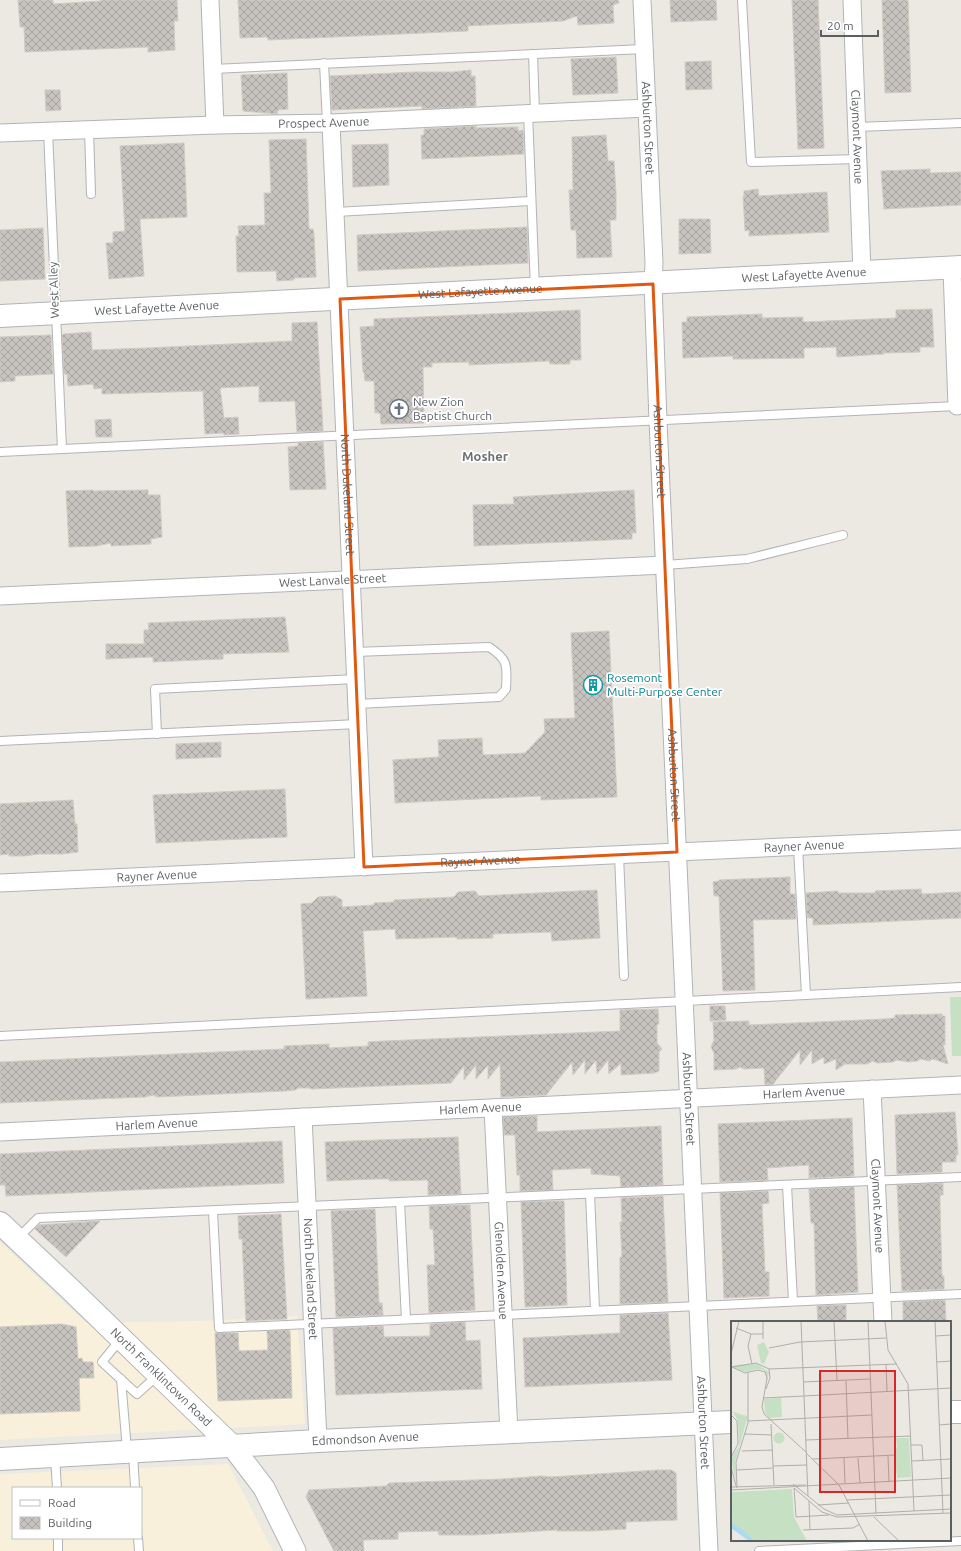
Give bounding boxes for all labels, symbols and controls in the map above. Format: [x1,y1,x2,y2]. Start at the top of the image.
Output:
scale bar [821,12,878,38]
text: 20 m [827,19,854,32]
street label: Ashburton Street [640,81,657,175]
street label: Claymont Avenue [849,89,866,184]
street label: Prospect Avenue [278,114,370,130]
street label: West Alley [46,261,61,319]
street label: West Lafayette Avenue [741,265,867,284]
street label: West Lafayette Avenue [418,281,543,301]
street label: West Lafayette Avenue [94,298,219,317]
place label: New Zion Baptist Church [413,395,492,422]
church icon: New Zion Baptist Church [388,398,410,420]
street label: Ashburton Street [651,405,668,499]
street label: North Dukeland Street [339,433,357,556]
district label: Mosher [462,449,509,463]
street label: West Lanvale Street [279,571,387,589]
place label: Rosemont Multi-Purpose Center [607,671,723,698]
building icon: Rosemont Multi-Purpose Center [582,674,604,696]
street label: Ashburton Street [666,728,683,822]
street label: Rayner Avenue [764,837,845,854]
street label: Rayner Avenue [440,852,521,869]
street label: Rayner Avenue [116,867,197,884]
street label: Ashburton Street [680,1052,698,1146]
street label: Harlem Avenue [763,1084,846,1101]
street label: Harlem Avenue [439,1099,522,1117]
street label: Harlem Avenue [115,1115,198,1132]
street label: Claymont Avenue [869,1158,887,1253]
street label: North Dukeland Street [302,1218,320,1340]
street label: Glenolden Avenue [493,1221,510,1320]
inset map [731,1321,951,1541]
street label: North Franklintown Road [108,1325,215,1429]
street label: Ashburton Street [695,1376,712,1470]
street label: Edmondson Avenue [311,1429,419,1447]
legend [12,1487,142,1539]
text: Road [48,1496,76,1509]
text: Building [48,1516,92,1529]

